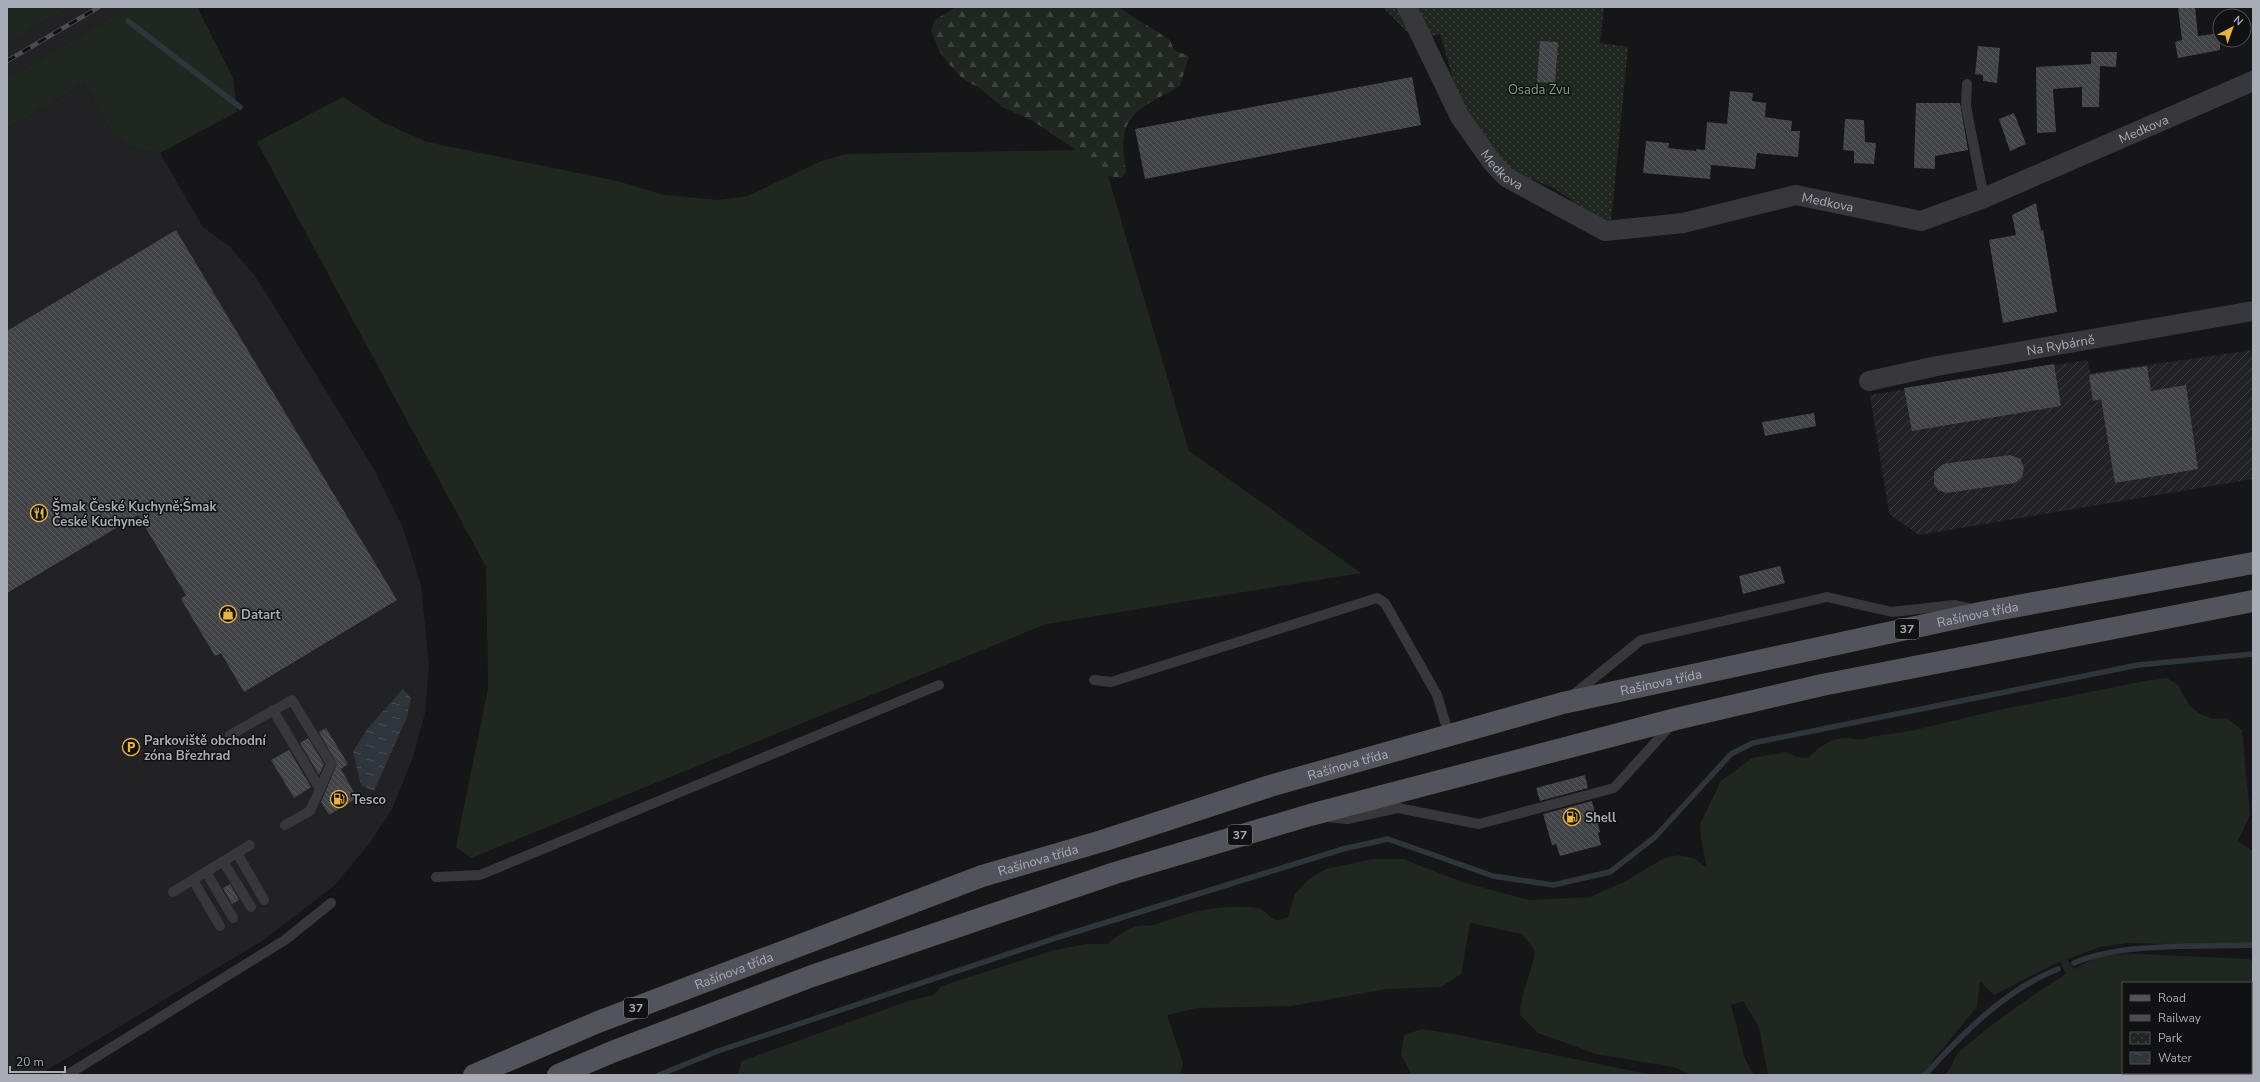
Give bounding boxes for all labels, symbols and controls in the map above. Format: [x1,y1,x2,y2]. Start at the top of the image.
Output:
north arrow [2212,8,2252,48]
text: N [2230,12,2246,29]
park label: Osada Zvu [1508,81,1570,99]
street label: Medkova [2116,111,2172,148]
street label: Medkova [1476,146,1526,195]
street label: Medkova [1800,188,1855,217]
street label: Na Rybárně [2025,331,2096,360]
place label: Šmak České Kuchyně;Šmak České Kuchyneě [52,497,217,531]
restaurant icon: Šmak České Kuchyně;Šmak České Kuchyneě [29,503,49,523]
street label: Rašínova třída [1935,598,2020,632]
shop icon: Datart [218,604,238,624]
place label: Datart [241,606,282,624]
road number: 37 [1895,619,1919,639]
street label: Rašínova třída [1619,665,1703,700]
place label: Parkoviště obchodní zóna Březhrad [144,732,267,765]
parking icon: Parkoviště obchodní zóna Březhrad [121,737,141,757]
street label: Rašínova třída [1305,745,1390,785]
fuel station icon: Tesco [329,789,349,809]
place label: Tesco [352,791,386,809]
fuel station icon: Shell [1562,807,1582,827]
place label: Shell [1585,809,1617,827]
road number: 37 [1228,825,1252,845]
street label: Rašínova třída [996,840,1081,881]
street label: Rašínova třída [692,948,776,995]
legend [2122,982,2252,1074]
text: Road [2158,990,2186,1006]
road number: 37 [624,998,648,1018]
text: Railway [2158,1010,2202,1026]
text: Park [2158,1030,2183,1046]
scale bar [10,1048,65,1074]
text: Water [2158,1050,2192,1066]
text: 20 m [16,1054,44,1070]

